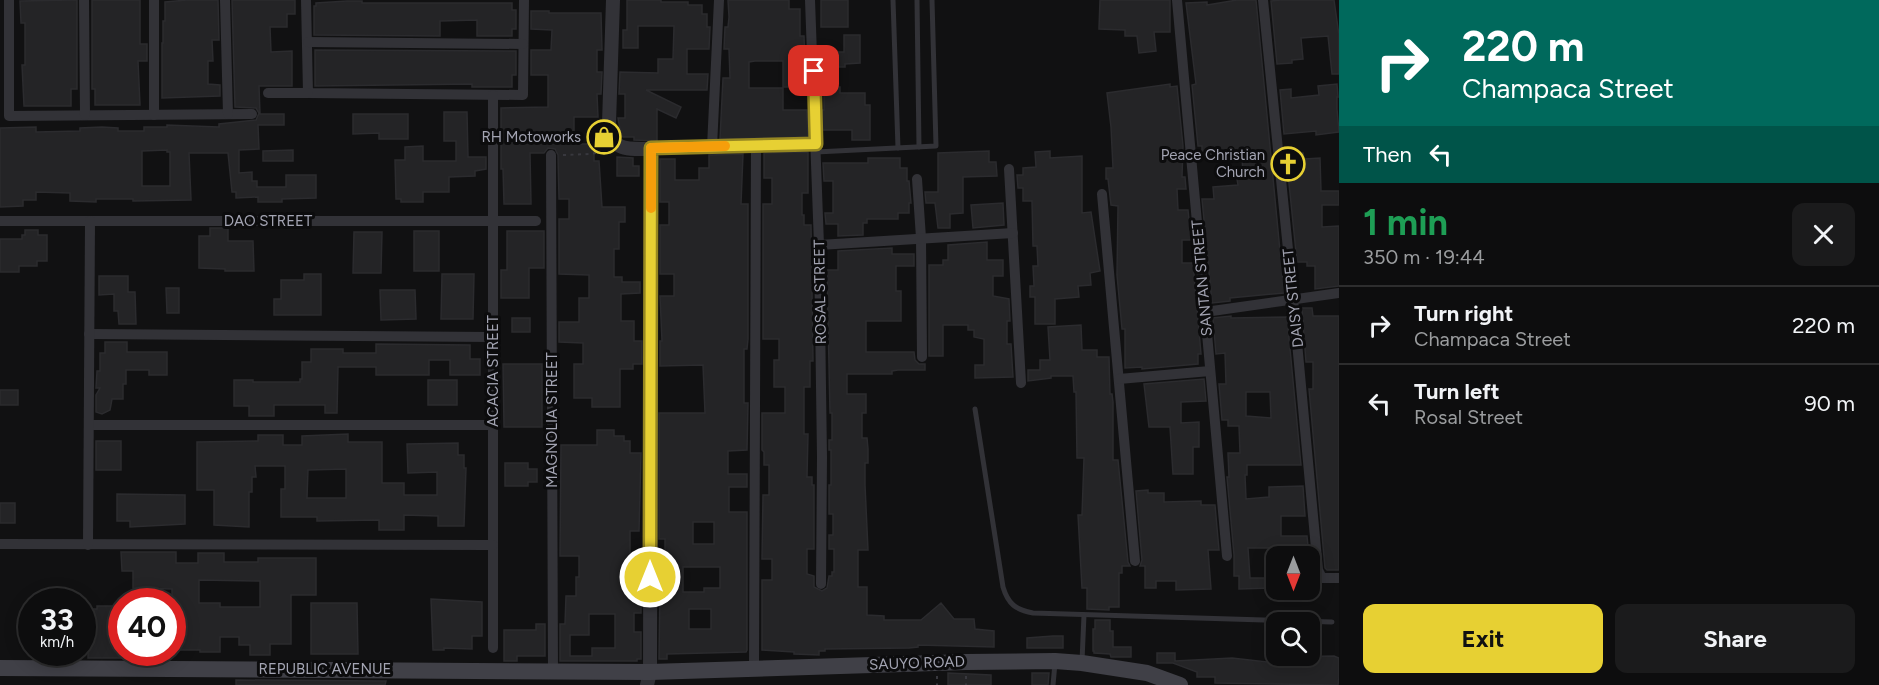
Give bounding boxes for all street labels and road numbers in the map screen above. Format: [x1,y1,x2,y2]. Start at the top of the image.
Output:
street label: DAO STREET [224,212,313,230]
street label: SANTAN STREET [1188,218,1216,337]
street label: ROSAL STREET [810,239,830,345]
street label: DAISY STREET [1279,247,1307,348]
street label: ACACIA STREET [484,314,502,427]
street label: MAGNOLIA STREET [543,351,561,488]
street label: SAUYO ROAD [869,652,965,674]
street label: REPUBLIC AVENUE [259,660,392,678]

